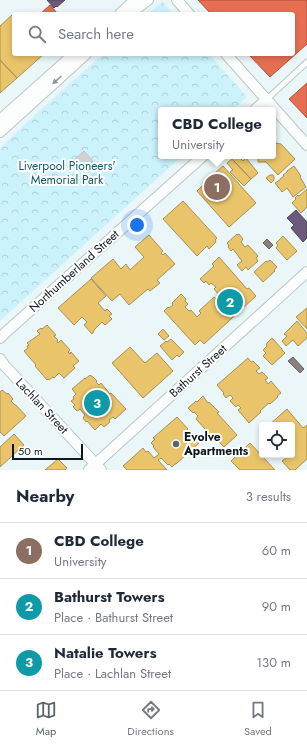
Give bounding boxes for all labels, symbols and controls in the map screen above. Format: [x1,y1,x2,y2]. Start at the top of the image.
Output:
search box [12,12,295,56]
icon: search [26,23,48,45]
text: Search here [58,23,134,45]
one-way arrow [52,76,63,85]
popup [158,107,276,159]
text: CBD College [172,113,262,135]
text: University [172,135,225,154]
park label: Liverpool Pioneers' Memorial Park [18,157,116,189]
pin: 1 [204,172,230,202]
your location [127,215,147,235]
street label: Northumberland Street [25,225,123,316]
pin: 2 [217,287,243,317]
street label: Bathurst Street [165,340,231,402]
street label: Lachlan Street [11,374,73,438]
pin: 3 [84,388,110,418]
map controls [259,422,295,458]
button: locate [259,422,295,458]
place label: Evolve Apartments [183,428,249,460]
marker: Evolve Apartments [171,439,181,449]
scale bar [12,442,83,461]
text: 50 m [18,443,43,459]
text: Nearby [16,484,74,508]
text: 3 results [246,487,291,506]
text: CBD College [54,530,144,552]
text: 1 [26,541,32,560]
text: 60 m [262,541,291,560]
text: University [54,552,106,571]
text: Bathurst Towers [54,586,165,608]
text: 2 [25,597,33,616]
text: 90 m [262,597,291,616]
text: Place · Bathurst Street [54,608,173,627]
text: Natalie Towers [54,642,156,664]
text: 3 [25,653,33,672]
text: 130 m [256,653,291,672]
text: Place · Lachlan Street [54,664,171,683]
tab: Map [35,699,57,739]
tab: Directions [127,699,174,739]
tab: Saved [244,699,272,739]

